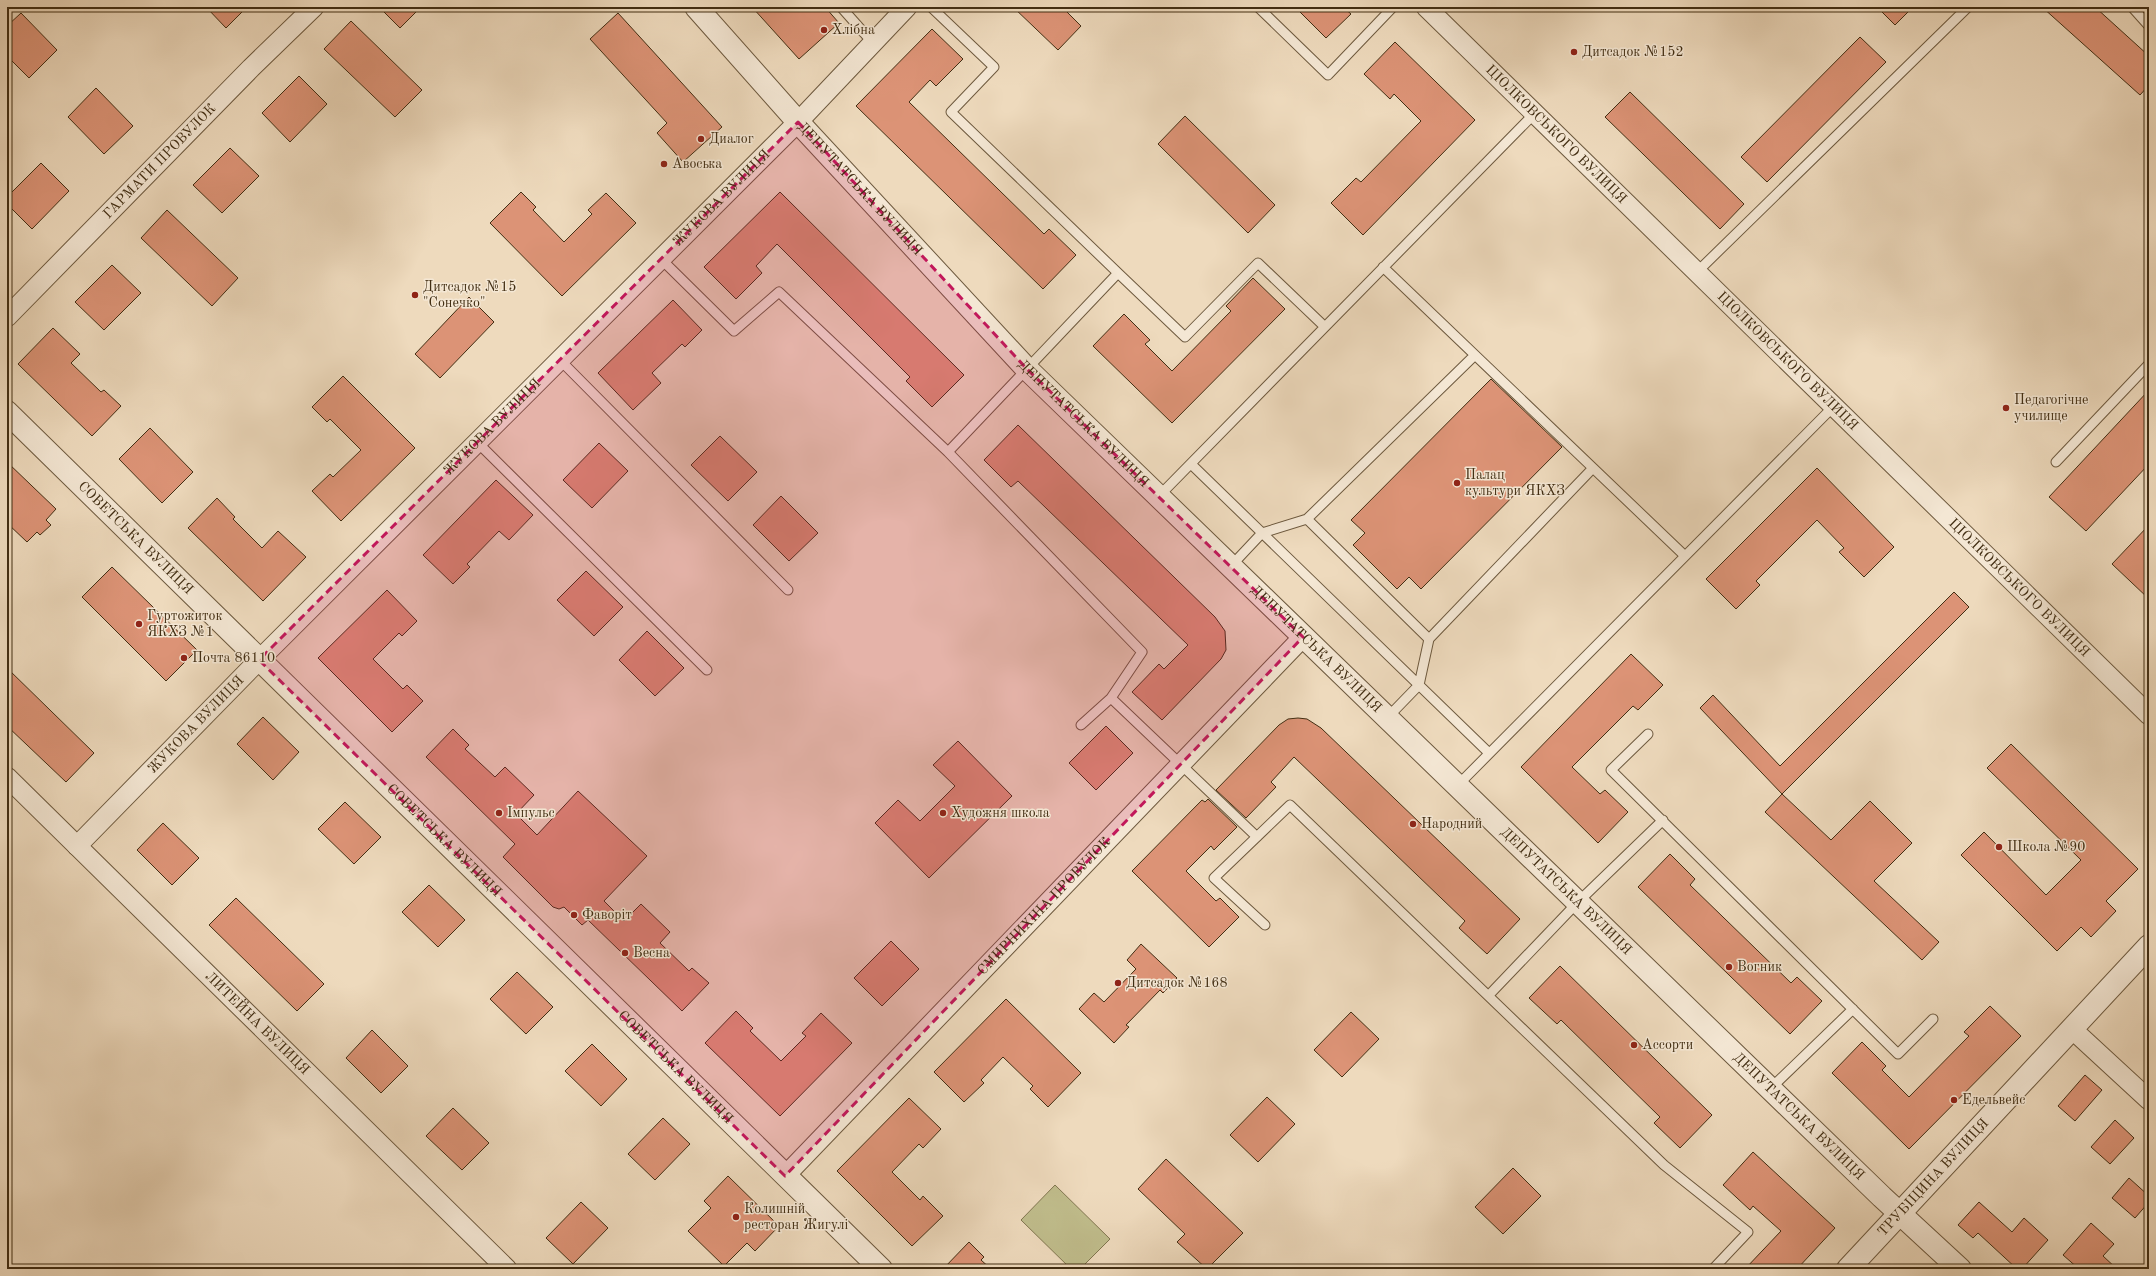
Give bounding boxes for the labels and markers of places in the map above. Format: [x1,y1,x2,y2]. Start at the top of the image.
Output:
place label: Хлібна [832,23,875,37]
marker: Хлібна [819,25,829,35]
place label: Дитсадок №152 [1582,45,1684,59]
marker: Дитсадок №152 [1569,47,1579,57]
place label: Диалог [709,132,754,146]
marker: Диалог [696,134,706,144]
place label: Авоська [672,157,722,171]
marker: Авоська [659,159,669,169]
place label: Дитсадок №15 "Сонечко" [423,280,516,310]
marker: Дитсадок №15 "Сонечко" [410,290,420,300]
place label: Педагогічне училище [2014,393,2089,423]
marker: Педагогічне училище [2001,403,2011,413]
place label: Палац культури ЯКХЗ [1465,468,1565,498]
marker: Палац культури ЯКХЗ [1452,478,1462,488]
place label: Гуртожиток ЯКХЗ №1 [147,609,223,639]
marker: Гуртожиток ЯКХЗ №1 [134,619,144,629]
place label: Почта 86110 [192,651,275,665]
marker: Почта 86110 [179,653,189,663]
place label: Імпульс [507,806,555,820]
place label: Художня школа [951,806,1050,820]
marker: Імпульс [494,808,504,818]
marker: Художня школа [938,808,948,818]
place label: Народний [1421,817,1482,831]
marker: Народний [1408,819,1418,829]
place label: Школа №90 [2007,840,2085,854]
marker: Школа №90 [1994,842,2004,852]
place label: Фаворіт [582,908,632,922]
marker: Фаворіт [569,910,579,920]
place label: Весна [633,946,670,960]
marker: Весна [620,948,630,958]
place label: Вогник [1737,960,1782,974]
marker: Вогник [1724,962,1734,972]
place label: Дитсадок №168 [1126,976,1228,990]
marker: Дитсадок №168 [1113,978,1123,988]
place label: Ассорти [1642,1038,1693,1052]
marker: Ассорти [1629,1040,1639,1050]
place label: Едельвейс [1962,1093,2025,1107]
marker: Едельвейс [1949,1095,1959,1105]
place label: Колишній ресторан Жигулі [744,1202,849,1232]
marker: Колишній ресторан Жигулі [731,1212,741,1222]

